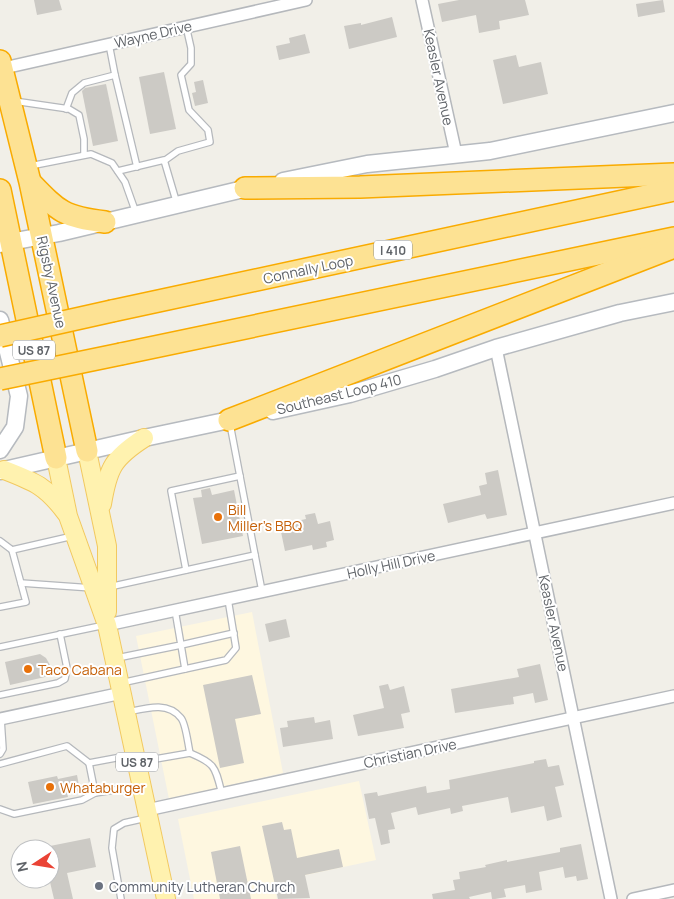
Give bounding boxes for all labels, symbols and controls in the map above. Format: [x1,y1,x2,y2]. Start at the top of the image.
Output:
street label: Wayne Drive [112,16,194,52]
street label: Keasler Avenue [420,27,458,127]
street label: Rigsby Avenue [33,234,71,330]
road number: I 410 [374,240,412,260]
street label: Connally Loop [261,250,355,288]
road number: US 87 [13,340,55,360]
street label: Southeast Loop 410 [275,369,403,419]
place label: Bill Miller's BBQ [228,500,302,535]
marker: Bill Miller's BBQ [212,511,224,523]
street label: Holly Hill Drive [345,545,437,583]
street label: Keasler Avenue [535,573,573,673]
place label: Taco Cabana [38,660,122,679]
marker: Taco Cabana [22,663,34,675]
street label: Christian Drive [362,734,458,772]
road number: US 87 [116,752,158,772]
place label: Whataburger [60,778,145,797]
marker: Whataburger [44,781,56,793]
north arrow [10,839,60,889]
text: N [11,860,32,874]
place label: Community Lutheran Church [109,877,295,896]
marker: Community Lutheran Church [93,880,105,892]

